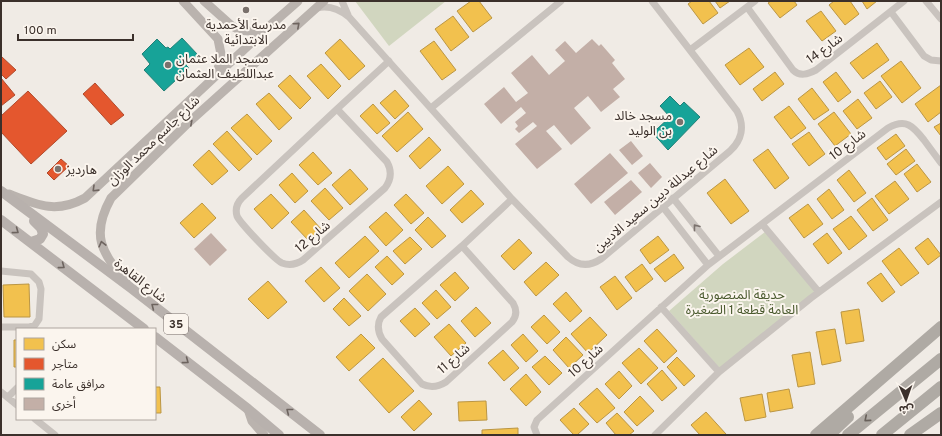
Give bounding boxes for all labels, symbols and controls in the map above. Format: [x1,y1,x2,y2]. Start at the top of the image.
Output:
marker: مدرسة الأحمدية الابتدائية [241,5,251,15]
scale bar [18,16,133,42]
place label: مدرسة الأحمدية الابتدائية [206,18,286,49]
text: 100 m [24,23,57,39]
one-way arrow [292,23,300,30]
street label: شارع 14 [804,31,847,69]
place label: مسجد الملا عثمان عبداللطيف العثمان [176,52,274,83]
marker: مسجد الملا عثمان عبداللطيف العثمان [163,60,173,70]
street label: شارع جاسم محمد الوزان [105,93,205,190]
place label: مسجد خالد بن الوليد [614,109,672,140]
marker: مسجد خالد بن الوليد [675,117,685,127]
one-way arrow [185,119,193,126]
street label: شارع 10 [827,127,870,165]
street label: شارع عبدللة ديين سعيد الاديين [591,143,722,257]
place label: هارديز [65,163,97,179]
marker: هارديز [53,164,63,174]
one-way arrow [92,185,100,192]
street label: شارع 12 [292,218,335,258]
one-way arrow [694,225,701,232]
one-way arrow [11,226,18,233]
one-way arrow [99,241,107,247]
street label: شارع القاهرة [110,256,169,308]
one-way arrow [57,261,64,268]
park label: حديقة المنصورية العامة قطعة 1 الصغيرة [686,288,798,319]
one-way arrow [151,303,158,310]
road number: 35 [164,314,188,334]
legend [16,328,156,420]
text: سكن [52,337,76,353]
street label: شارع 11 [435,341,475,379]
street label: شارع 10 [566,342,608,382]
one-way arrow [182,356,189,363]
text: متاجر [51,357,78,373]
text: مرافق عامة [52,377,105,393]
north arrow [886,380,926,420]
text: أخرى [52,396,76,413]
text: ش [899,402,914,416]
one-way arrow [287,409,294,416]
one-way arrow [865,414,872,421]

